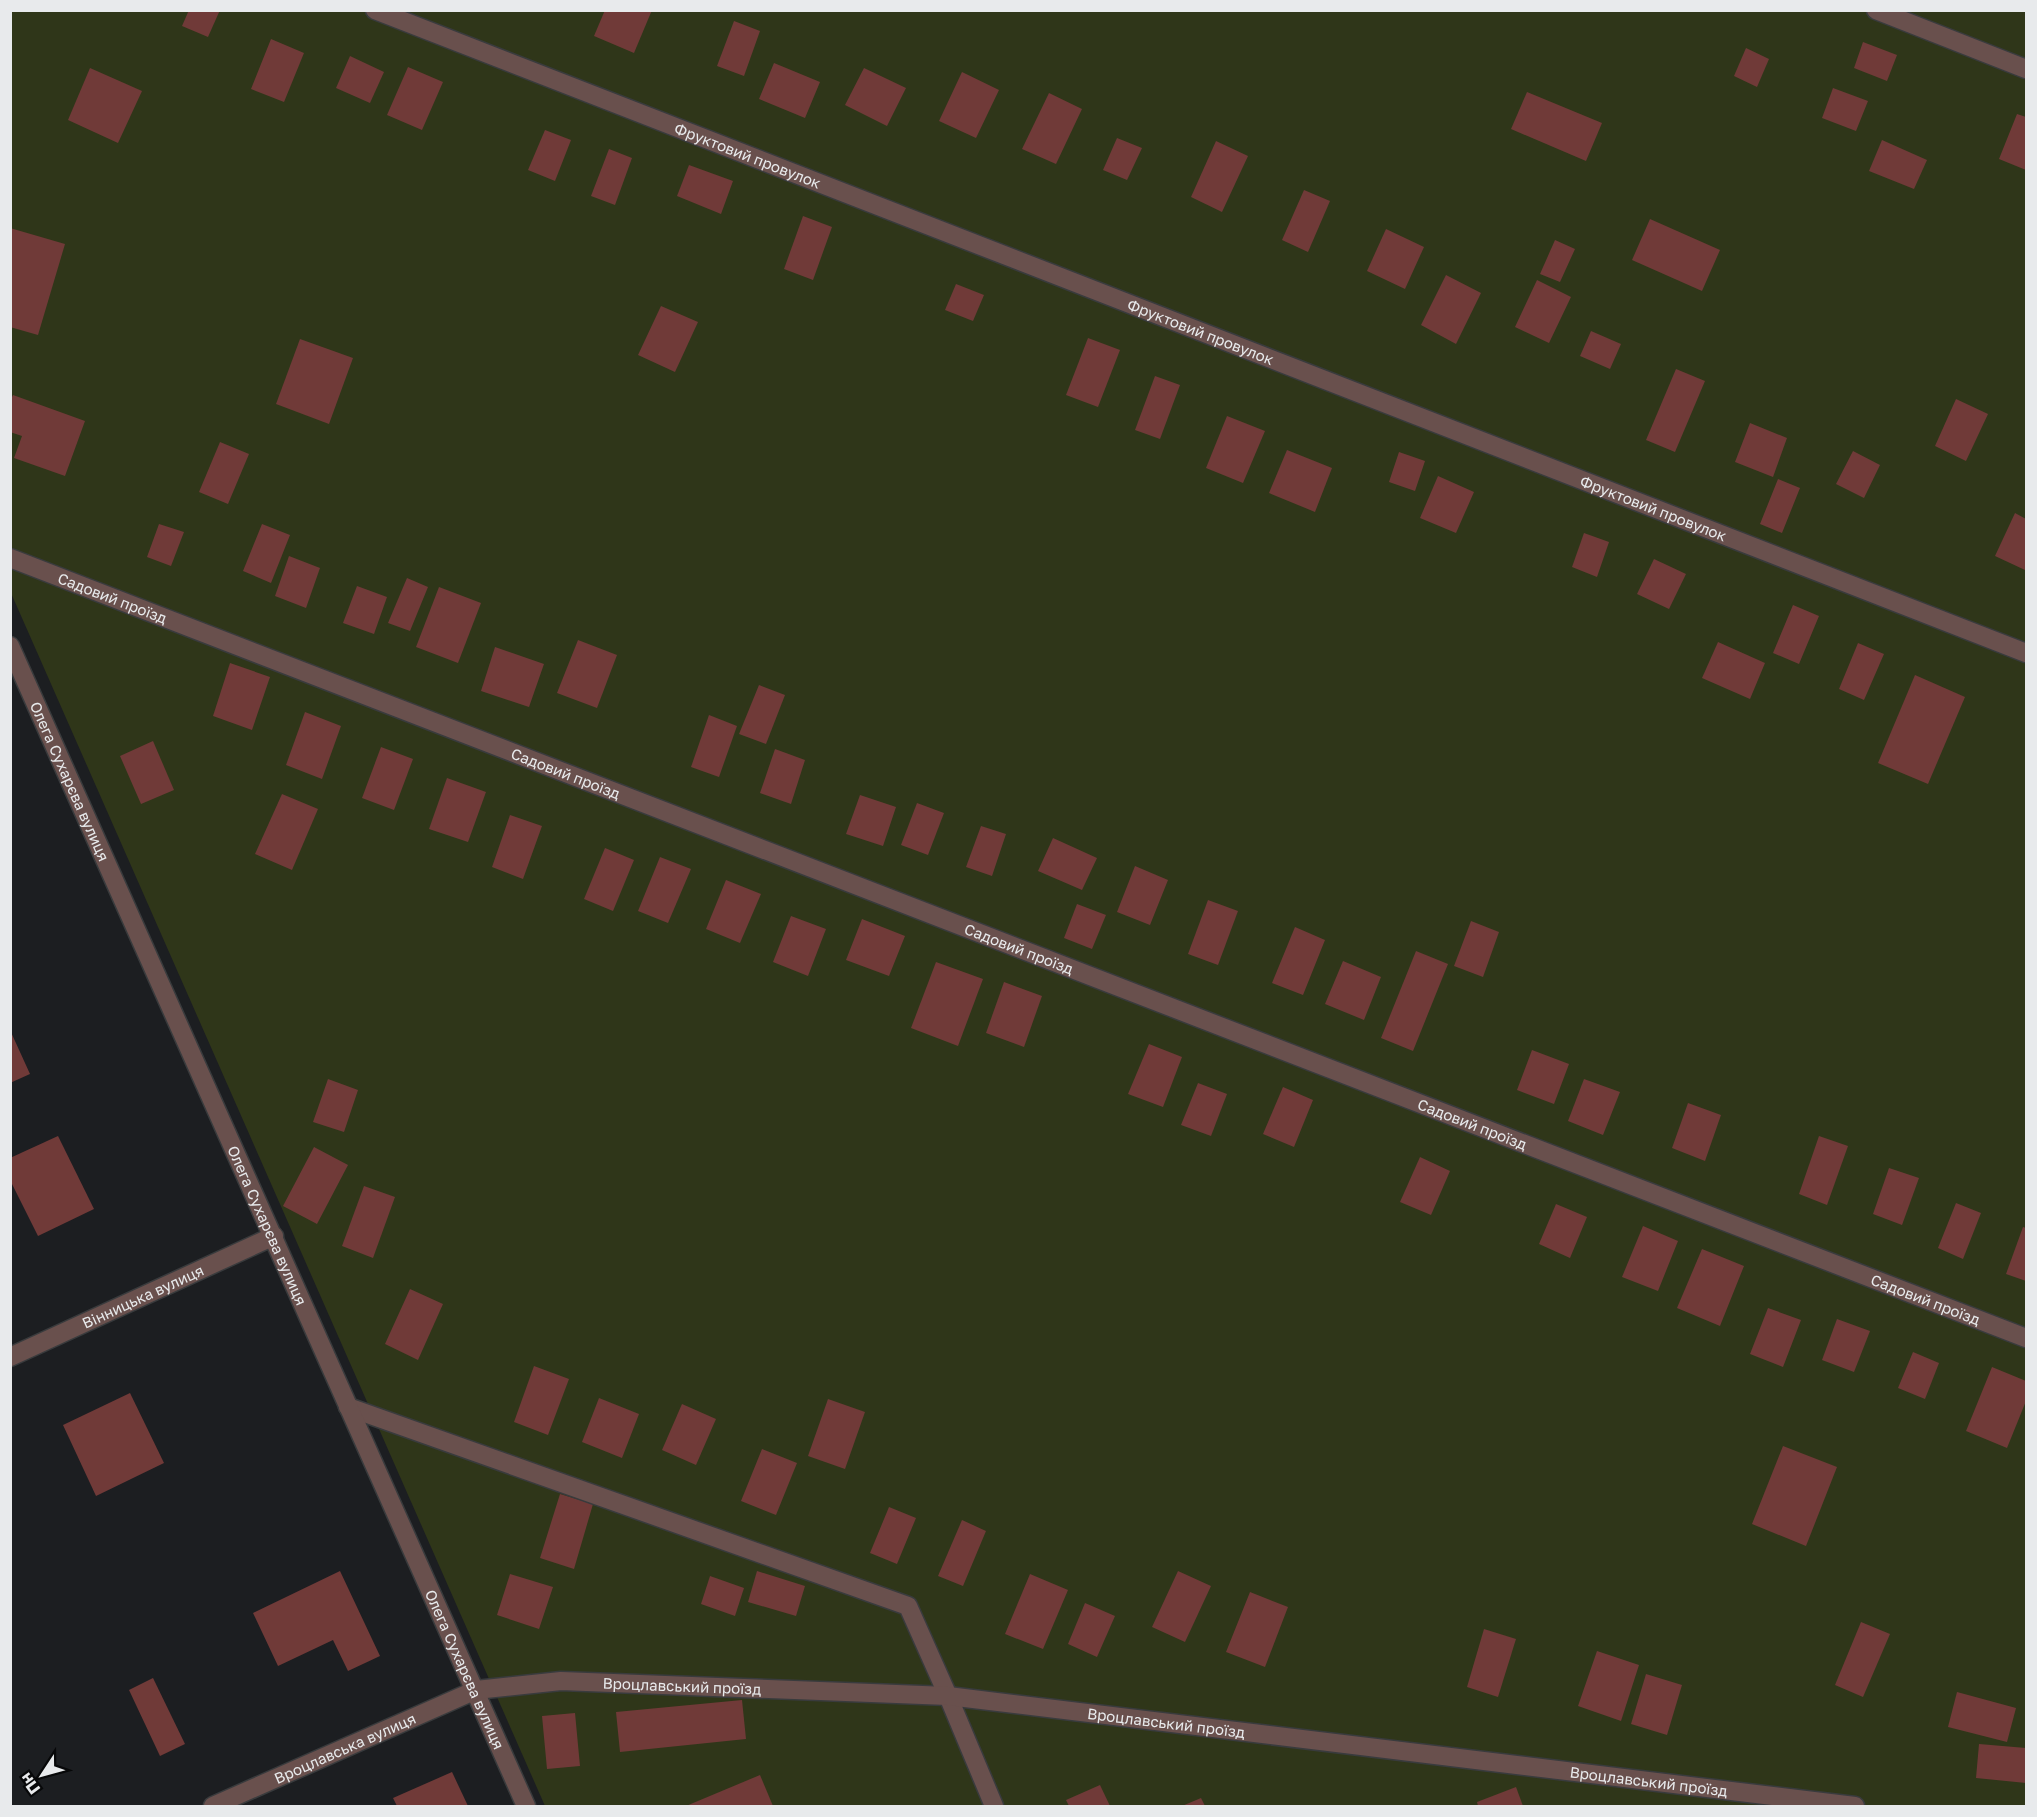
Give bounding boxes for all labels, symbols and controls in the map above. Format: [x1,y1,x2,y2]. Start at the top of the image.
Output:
street label: Фруктовий провулок [672,119,824,192]
street label: Фруктовий провулок [1125,295,1277,368]
street label: Фруктовий провулок [1578,471,1730,545]
street label: Садовий проїзд [55,568,170,627]
street label: Олега Сухарєва вулиця [27,699,113,864]
street label: Садовий проїзд [509,744,623,802]
street label: Садовий проїзд [962,919,1076,978]
street label: Садовий проїзд [1415,1095,1530,1153]
street label: Олега Сухарєва вулиця [224,1143,311,1308]
street label: Вінницька вулиця [79,1261,206,1332]
street label: Садовий проїзд [1868,1270,1983,1328]
street label: Олега Сухарєва вулиця [422,1587,509,1752]
street label: Вроцлавський проїзд [602,1674,762,1698]
street label: Вроцлавський проїзд [1086,1704,1246,1741]
street label: Вроцлавська вулиця [271,1709,418,1787]
north arrow [12,1745,72,1805]
street label: Вроцлавський проїзд [1569,1762,1729,1799]
text: Пн [15,1769,44,1798]

